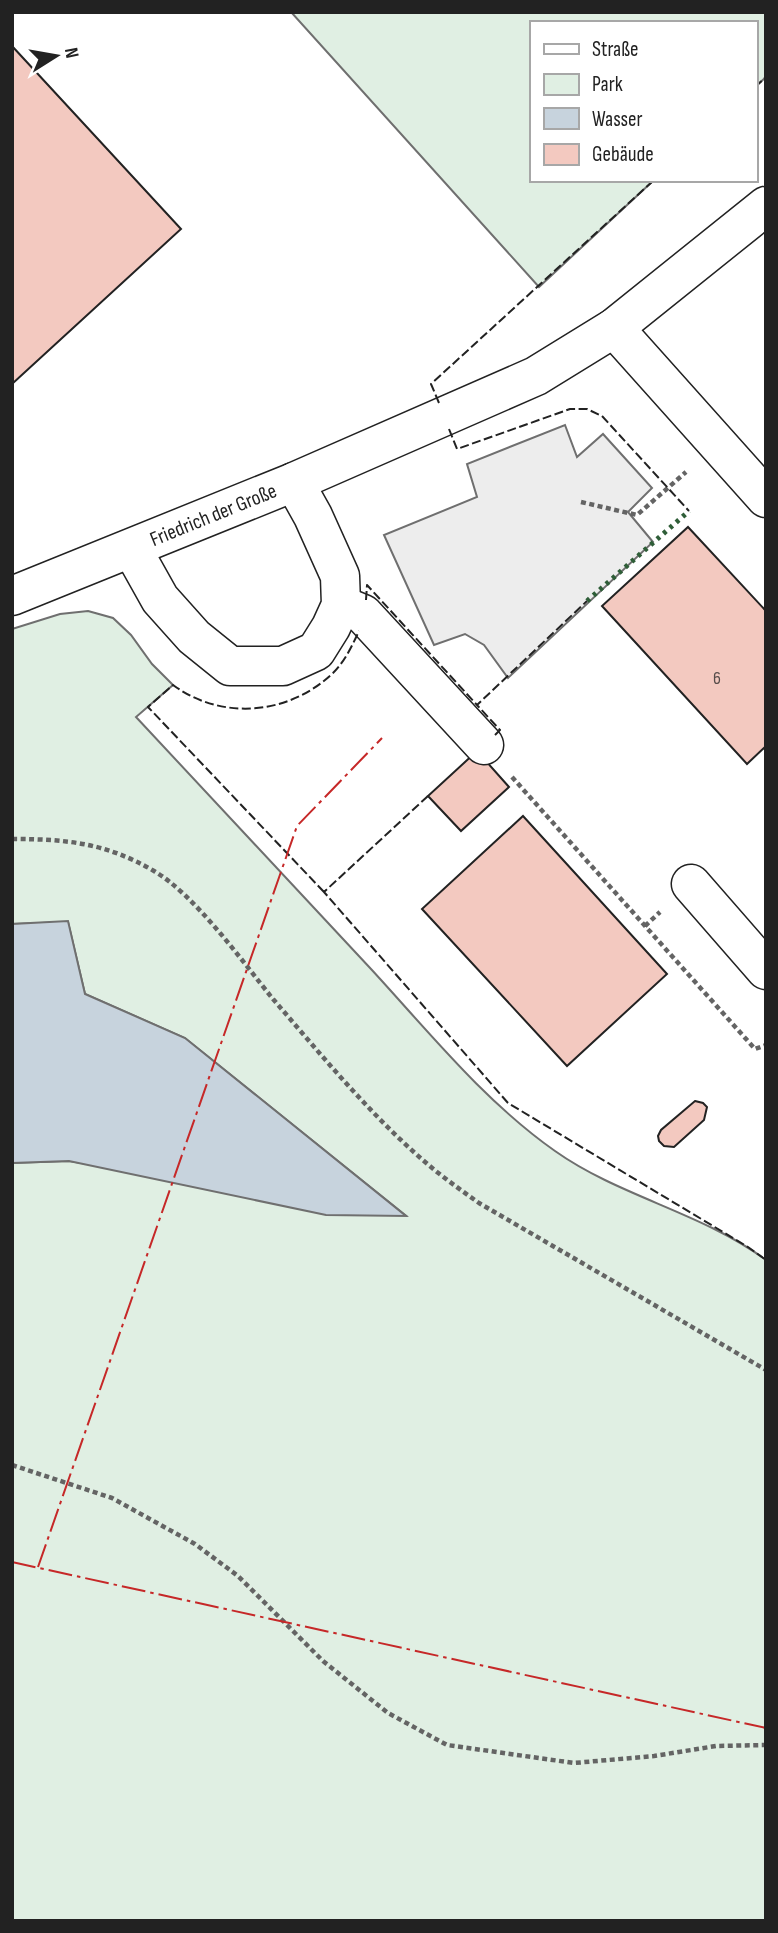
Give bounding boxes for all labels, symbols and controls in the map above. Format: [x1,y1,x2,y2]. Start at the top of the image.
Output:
north arrow [21,21,91,91]
legend [530,21,757,182]
text: Straße [592,37,638,62]
text: N [59,46,83,60]
text: Park [592,72,623,97]
text: Wasser [592,107,643,132]
text: Gebäude [592,142,654,167]
street label: Friedrich der Große [146,478,280,552]
house number: 6 [713,668,721,689]

